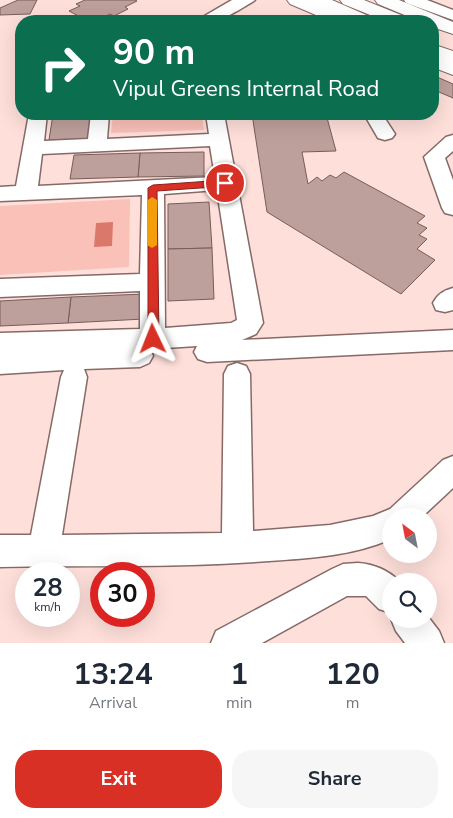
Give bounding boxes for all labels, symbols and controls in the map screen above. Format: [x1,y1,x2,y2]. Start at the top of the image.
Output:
text: 90 m [113,29,195,76]
icon: right [30,35,95,100]
text: Vipul Greens Internal Road [113,74,379,104]
pin [204,162,246,204]
icon: arrive [211,169,239,197]
position arrow [126,312,178,364]
north arrow [382,508,438,562]
map controls [382,508,437,628]
speed limit sign: 30 [90,562,155,627]
text: 28 [32,571,63,605]
button: search [382,573,437,628]
text: km/h [34,599,61,615]
text: 13:24 [73,654,153,695]
text: 1 [230,654,248,695]
text: 120 [326,654,380,695]
text: Arrival [89,692,137,714]
text: min [226,692,252,714]
text: m [346,692,360,714]
button: Exit [15,750,222,808]
button: Share [232,750,438,808]

